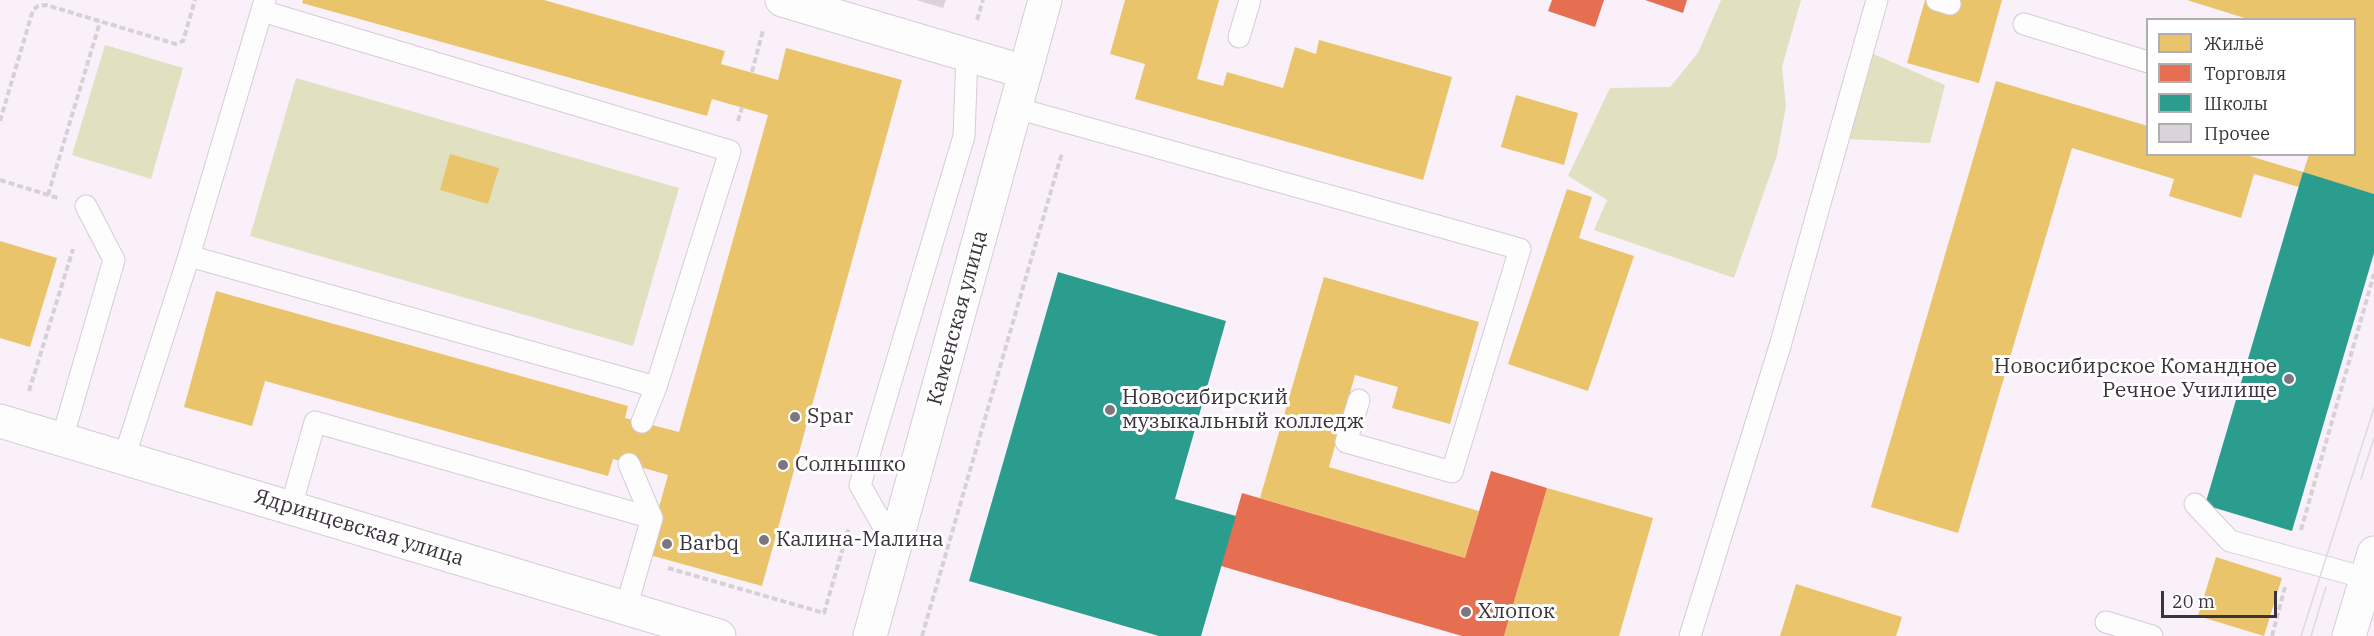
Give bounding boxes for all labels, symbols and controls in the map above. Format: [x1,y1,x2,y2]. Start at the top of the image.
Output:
legend [2146,18,2356,156]
text: Жильё [2204,32,2264,55]
text: Торговля [2204,62,2286,85]
text: Школы [2204,92,2268,115]
text: Прочее [2204,122,2270,145]
street label: Каменская улица [923,228,993,408]
place label: Новосибирское Командное Речное Училище [1994,354,2277,404]
marker: Новосибирское Командное Речное Училище [2282,372,2296,386]
place label: Новосибирский музыкальный колледж [1122,385,1364,435]
marker: Новосибирский музыкальный колледж [1103,403,1117,417]
place label: Spar [807,404,853,430]
marker: Spar [788,410,802,424]
place label: Солнышко [795,452,906,478]
marker: Солнышко [776,458,790,472]
street label: Ядринцевская улица [251,484,467,572]
place label: Калина-Малина [776,527,944,553]
place label: Barbq [679,531,739,557]
marker: Калина-Малина [757,533,771,547]
marker: Barbq [660,537,674,551]
scale bar [2164,579,2280,617]
text: 20 m [2172,590,2215,613]
place label: Хлопок [1478,599,1555,625]
marker: Хлопок [1459,605,1473,619]

